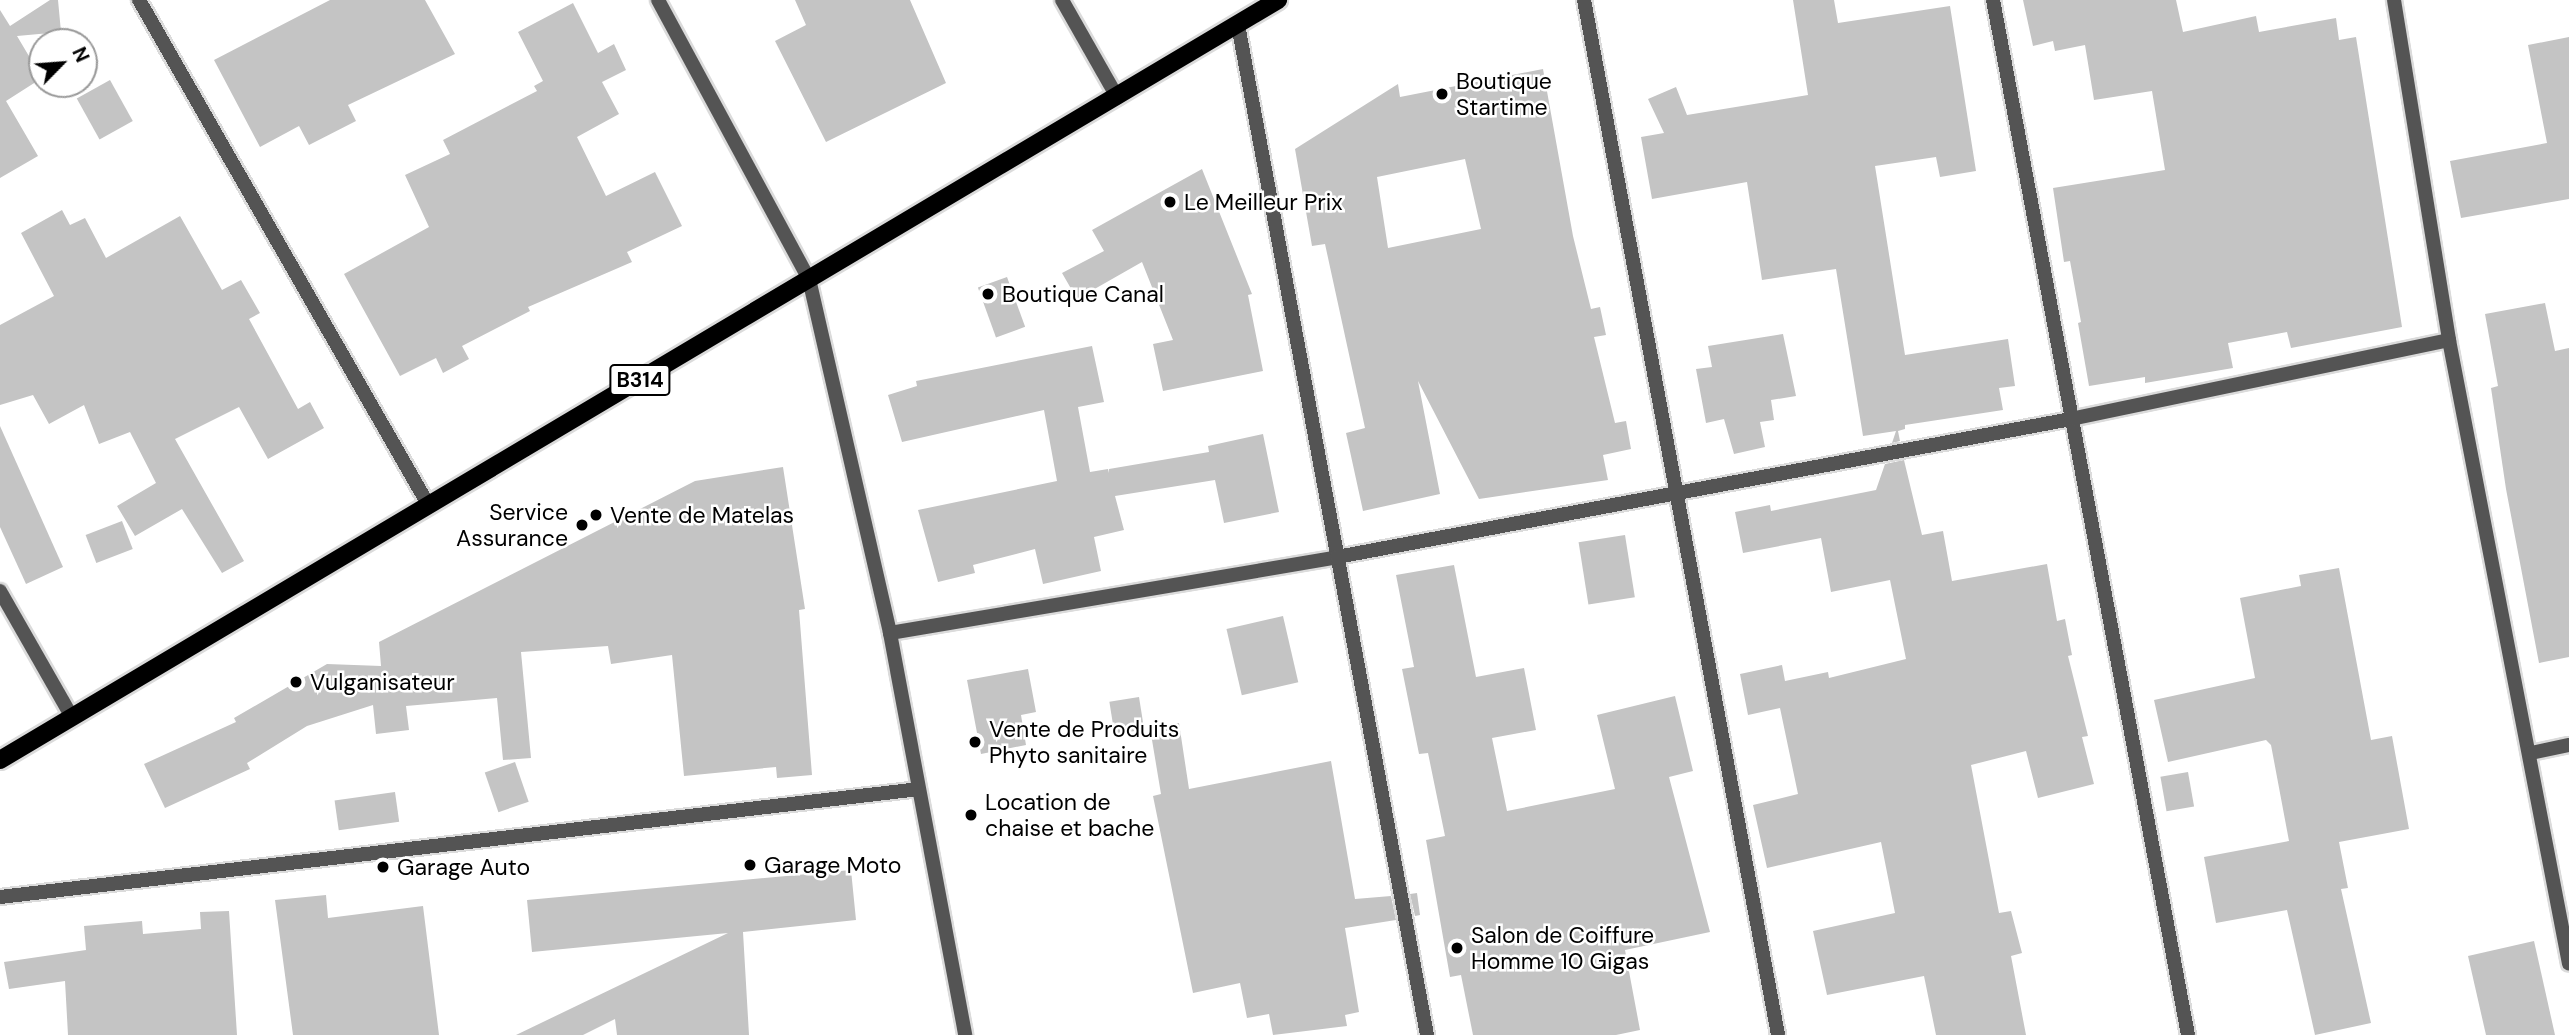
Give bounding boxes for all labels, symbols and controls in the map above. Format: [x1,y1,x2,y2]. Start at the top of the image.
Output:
north arrow [28,28,98,98]
text: N [66,43,95,66]
place label: Boutique Startime [1456,67,1552,121]
marker: Boutique Startime [1434,86,1450,102]
place label: Le Meilleur Prix [1184,188,1343,216]
marker: Le Meilleur Prix [1162,194,1178,210]
place label: Boutique Canal [1002,280,1164,308]
marker: Boutique Canal [980,286,996,302]
road number: B314 [608,362,672,398]
place label: Service Assurance [456,498,568,552]
place label: Vente de Matelas [610,501,794,529]
marker: Vente de Matelas [588,507,604,523]
marker: Service Assurance [574,517,590,533]
place label: Vulganisateur [310,668,455,696]
marker: Vulganisateur [288,674,304,690]
place label: Vente de Produits Phyto sanitaire [989,715,1179,769]
marker: Vente de Produits Phyto sanitaire [967,734,983,750]
place label: Location de chaise et bache [985,788,1154,842]
marker: Location de chaise et bache [963,807,979,823]
place label: Garage Moto [764,851,901,879]
place label: Garage Auto [397,853,530,881]
marker: Garage Moto [742,857,758,873]
marker: Garage Auto [375,859,391,875]
place label: Salon de Coiffure Homme 10 Gigas [1471,921,1654,975]
marker: Salon de Coiffure Homme 10 Gigas [1449,940,1465,956]

